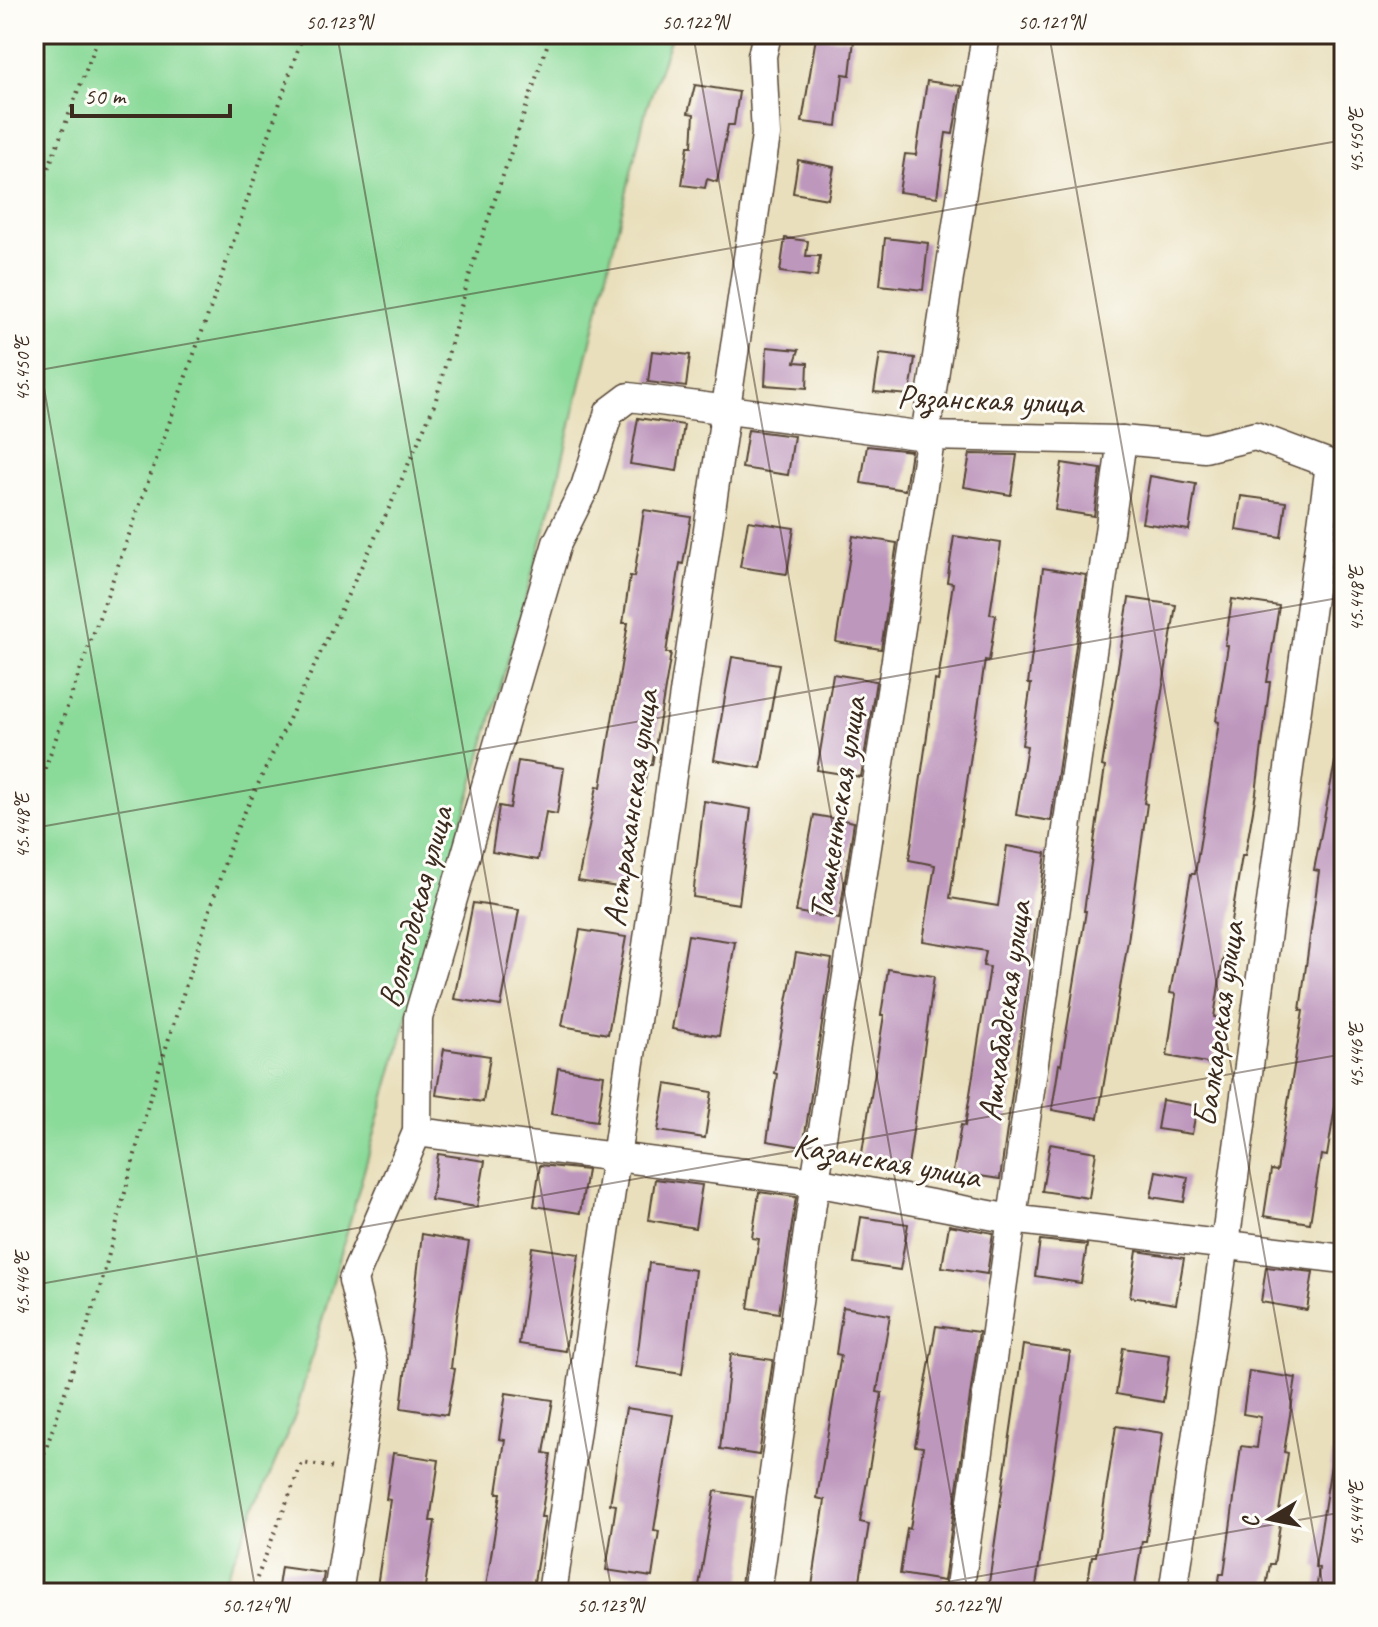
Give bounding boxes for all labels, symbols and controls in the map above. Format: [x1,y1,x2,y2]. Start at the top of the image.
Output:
text: 50.123°N [306,10,375,35]
text: 50.122°N [662,10,731,35]
text: 50.121°N [1018,10,1087,35]
scale bar [72,68,230,118]
text: 50 m [84,81,127,111]
text: 45.450°E [1344,106,1369,174]
text: 45.450°E [10,334,35,402]
street label: Рязанская улица [896,374,1086,424]
text: 45.448°E [1344,564,1369,632]
street label: Астраханская улица [592,685,668,929]
street label: Ташкентская улица [798,692,876,922]
text: 45.448°E [10,791,35,859]
street label: Вологодская улица [367,799,463,1012]
street label: Ашхабадская улица [967,896,1041,1124]
street label: Балкарская улица [1182,917,1254,1129]
text: 45.446°E [1344,1021,1369,1089]
street label: Казанская улица [790,1122,986,1198]
text: 45.446°E [10,1249,35,1317]
north arrow [1230,1479,1310,1559]
text: 45.444°E [1344,1479,1369,1547]
text: С [1236,1511,1266,1530]
text: 50.124°N [222,1593,291,1618]
text: 50.123°N [577,1593,646,1618]
text: 50.122°N [933,1593,1002,1618]

